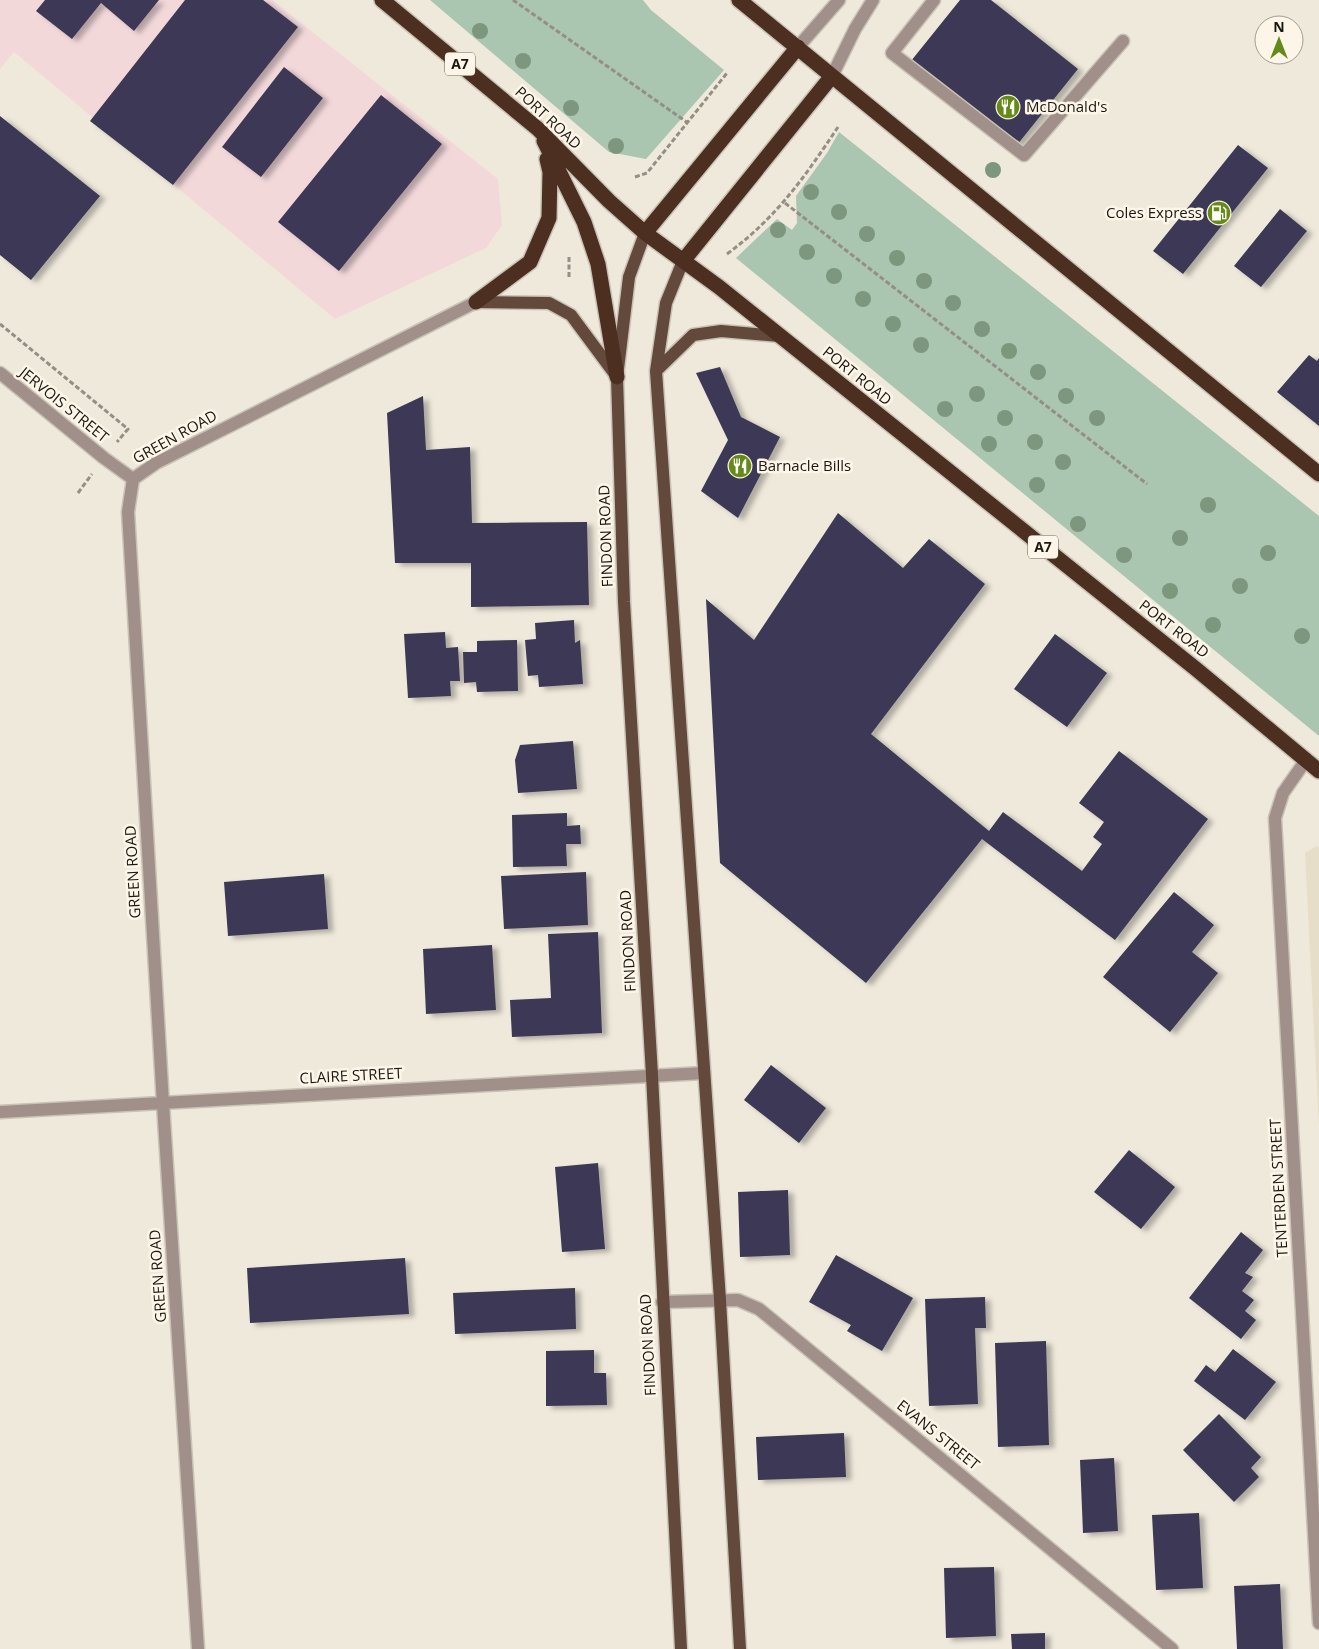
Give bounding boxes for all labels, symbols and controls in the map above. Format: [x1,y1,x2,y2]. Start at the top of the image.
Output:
north arrow [1254,15,1304,65]
text: N [1273,17,1285,36]
road number: A7 [445,52,475,76]
street label: PORT ROAD [511,82,586,153]
restaurant icon: McDonald's [995,94,1021,120]
place label: McDonald's [1026,96,1108,116]
fuel station icon: Coles Express [1206,200,1232,226]
place label: Coles Express [1106,202,1202,222]
street label: PORT ROAD [819,341,896,409]
street label: JERVOIS STREET [14,361,114,447]
street label: GREEN ROAD [129,405,220,467]
restaurant icon: Barnacle Bills [727,453,753,479]
place label: Barnacle Bills [758,455,851,475]
street label: FINDON ROAD [593,485,617,587]
road number: A7 [1028,536,1058,558]
street label: PORT ROAD [1136,595,1214,662]
street label: GREEN ROAD [120,825,144,919]
street label: FINDON ROAD [614,889,640,993]
street label: CLAIRE STREET [299,1062,404,1088]
street label: TENTERDEN STREET [1264,1117,1292,1258]
street label: GREEN ROAD [144,1229,170,1323]
street label: FINDON ROAD [634,1293,660,1397]
street label: EVANS STREET [893,1395,985,1474]

